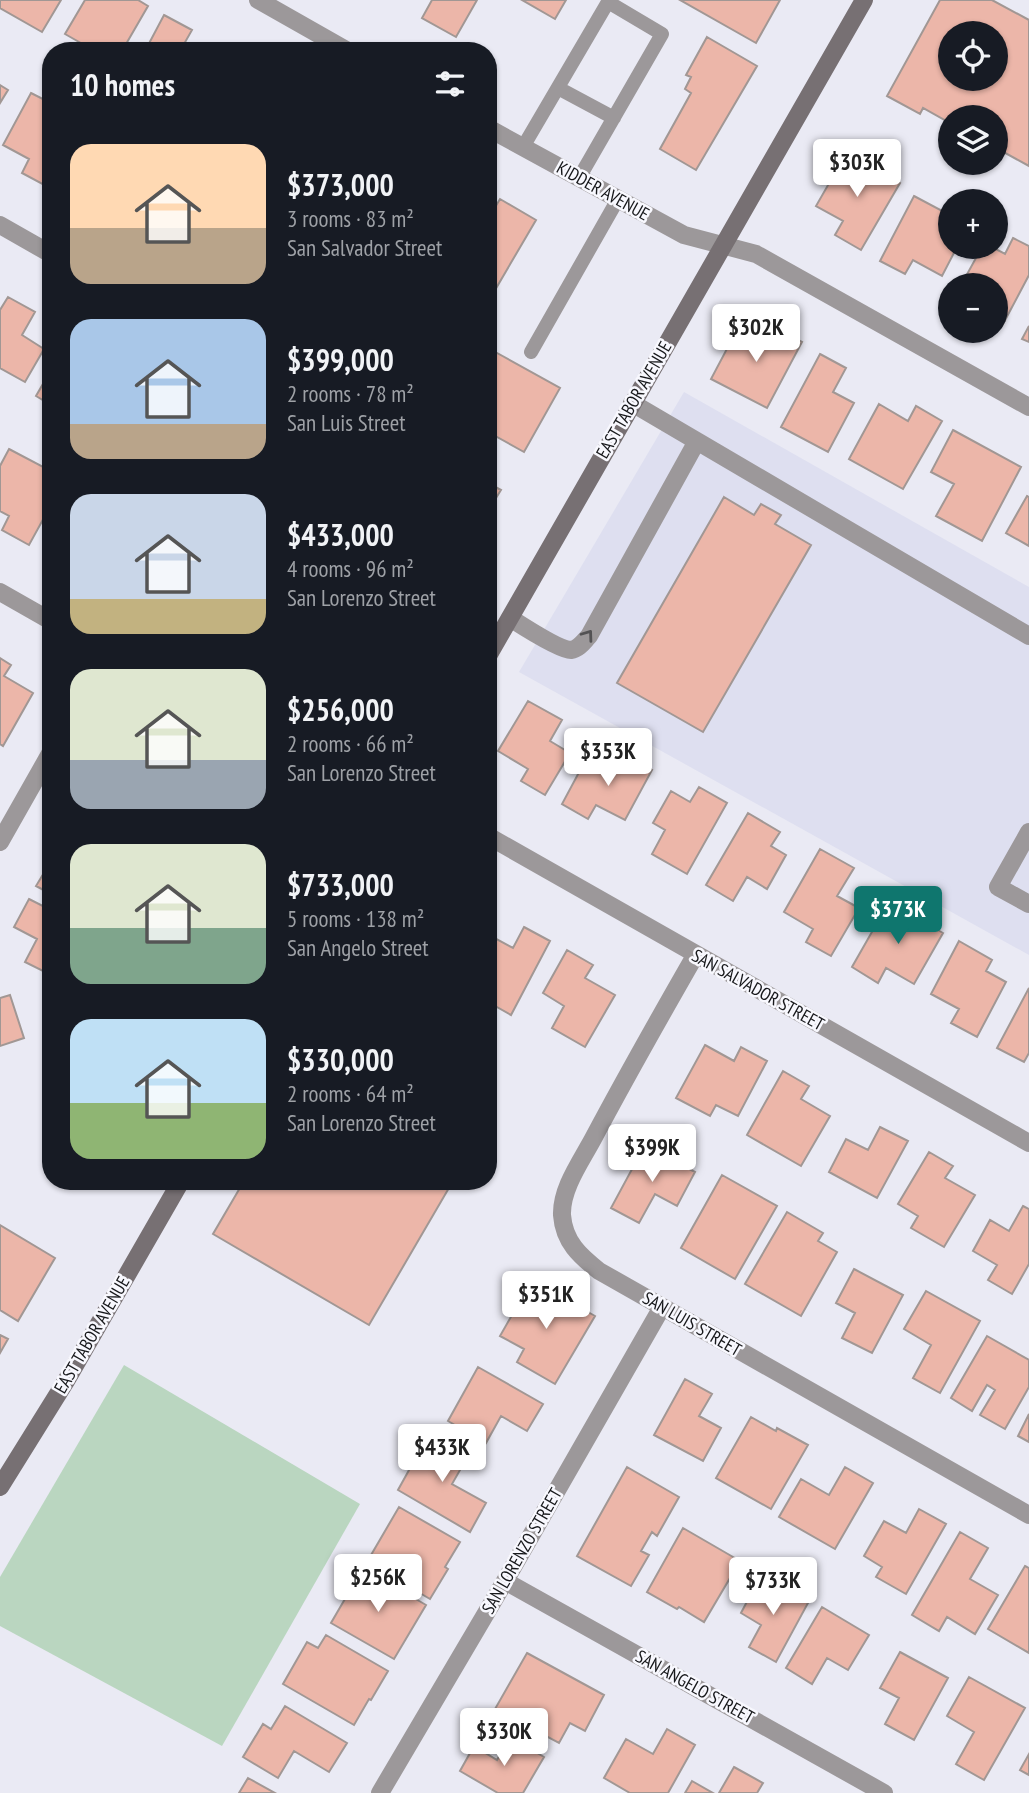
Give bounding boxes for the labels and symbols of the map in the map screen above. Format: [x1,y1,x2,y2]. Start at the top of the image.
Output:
pin: $303K [808,140,906,199]
street label: KIDDER AVENUE [553,156,654,225]
pin: $302K [707,304,805,364]
street label: EAST TABOR AVENUE [591,337,676,462]
one-way arrow [580,630,592,643]
pin: $353K [559,728,657,788]
pin: $373K [849,886,947,946]
street label: SAN SALVADOR STREET [688,944,828,1035]
pin: $399K [603,1124,701,1184]
street label: EAST TABOR AVENUE [49,1272,134,1397]
pin: $351K [497,1272,595,1331]
street label: SAN LUIS STREET [639,1286,746,1361]
pin: $433K [393,1424,491,1484]
street label: SAN LORENZO STREET [476,1484,567,1618]
pin: $256K [329,1554,427,1614]
pin: $733K [724,1558,822,1617]
street label: SAN ANGELO STREET [632,1644,759,1729]
pin: $330K [455,1708,553,1768]

